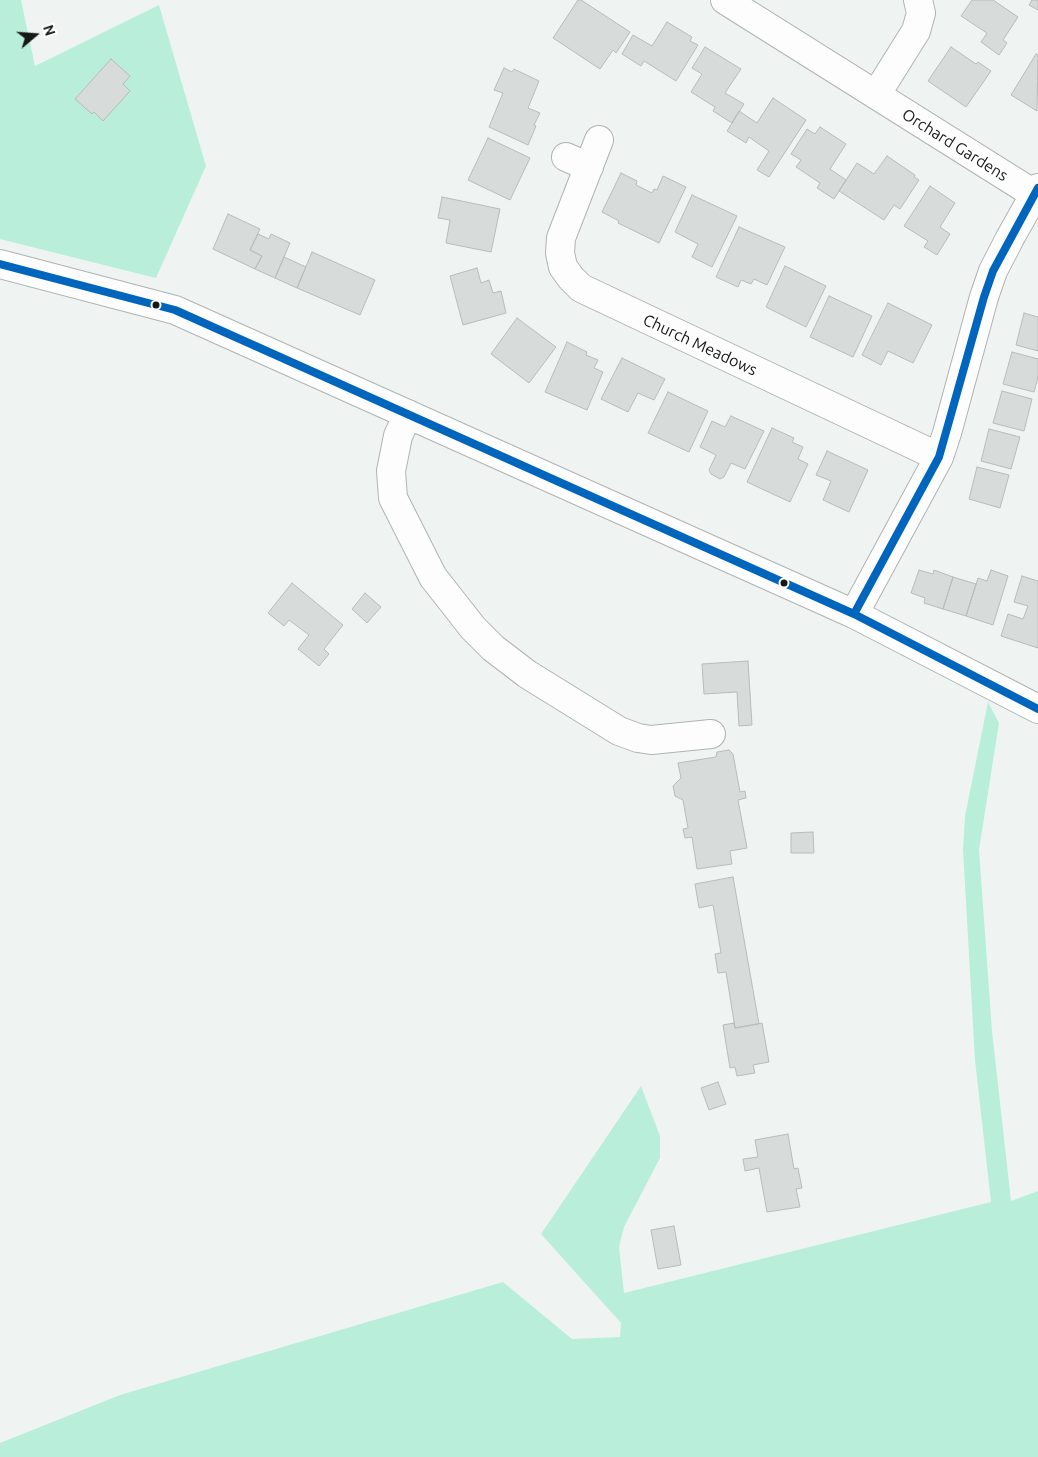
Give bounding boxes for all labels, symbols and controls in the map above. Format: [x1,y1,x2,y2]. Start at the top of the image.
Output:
north arrow [10,10,60,60]
text: N [40,23,58,38]
street label: Orchard Gardens [898,105,1012,185]
unlabelled marker [151,300,161,310]
street label: Church Meadows [640,310,760,380]
unlabelled marker [779,578,789,588]

